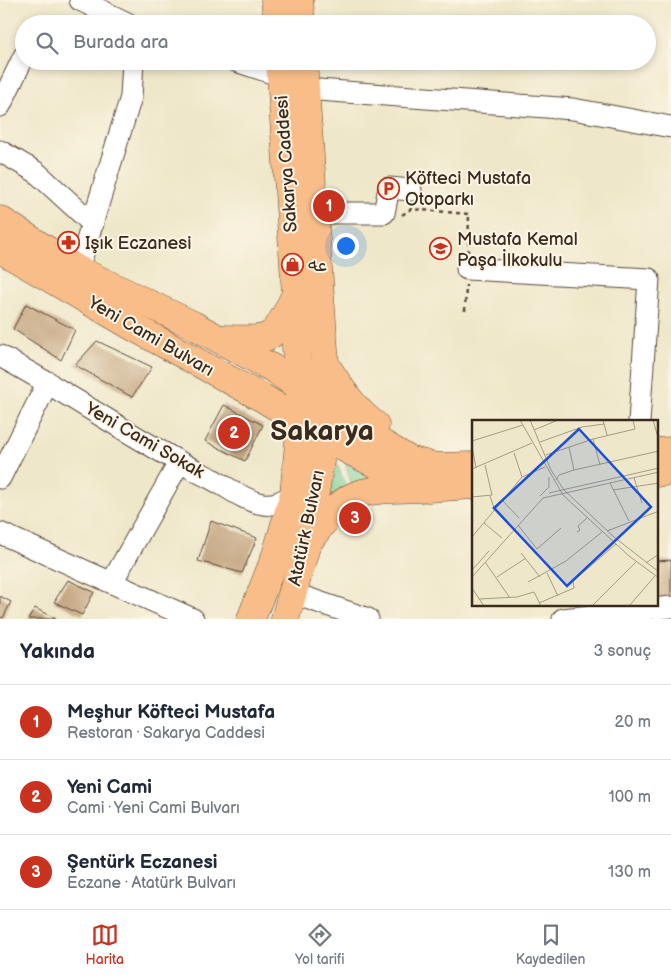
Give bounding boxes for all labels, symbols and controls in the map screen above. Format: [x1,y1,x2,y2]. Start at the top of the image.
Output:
search box [15,15,656,70]
icon: search [33,29,61,57]
text: Burada ara [73,31,169,54]
street label: Sakarya Caddesi [271,95,302,233]
place label: Köfteci Mustafa Otoparkı [405,168,531,210]
parking icon: Köfteci Mustafa Otoparkı [377,176,401,200]
pin: 1 [313,187,345,225]
place label: Mustafa Kemal Paşa İlkokulu [457,229,578,271]
pharmacy icon: Işık Eczanesi [57,231,81,255]
place label: Işık Eczanesi [85,233,191,254]
your location [333,233,359,259]
school or university icon: Mustafa Kemal Paşa İlkokulu [429,237,453,261]
shop icon: عه [280,253,304,277]
place label: عه [308,255,327,276]
street label: Yeni Cami Bulvarı [83,291,217,381]
street label: Yeni Cami Sokak [81,397,208,483]
pin: 2 [218,414,250,452]
district label: Sakarya [270,415,374,448]
inset map [472,420,658,606]
street label: Atatürk Bulvarı [284,468,329,588]
pin: 3 [339,499,371,537]
text: Yakında [20,639,95,664]
text: 3 sonuç [593,642,651,661]
text: Meşhur Köfteci Mustafa [67,701,275,724]
text: 1 [33,713,39,732]
text: 20 m [615,713,651,732]
text: Restoran · Sakarya Caddesi [67,724,265,743]
text: Yeni Cami [67,776,152,799]
text: 2 [31,788,41,807]
text: 100 m [608,788,651,807]
text: Cami · Yeni Cami Bulvarı [67,799,240,818]
text: Şentürk Eczanesi [67,851,218,874]
text: 3 [31,863,41,882]
text: 130 m [608,863,651,882]
text: Eczane · Atatürk Bulvarı [67,874,236,893]
tab: Harita [86,921,124,968]
tab: Yol tarifi [295,921,345,968]
tab: Kaydedilen [516,921,585,968]

